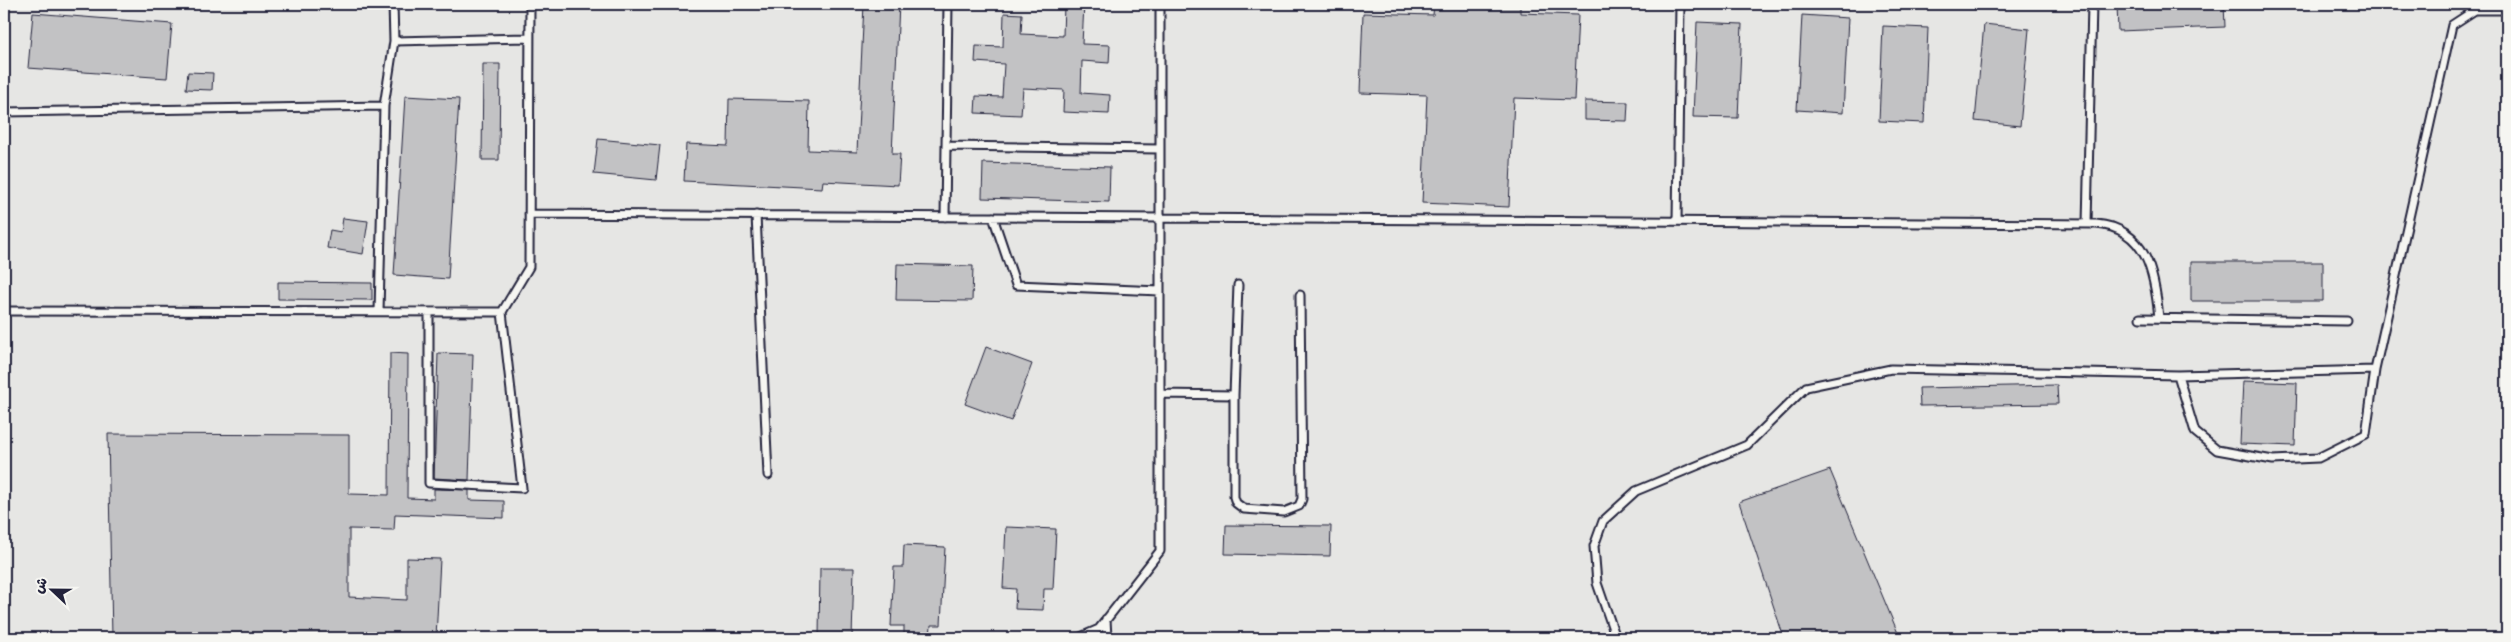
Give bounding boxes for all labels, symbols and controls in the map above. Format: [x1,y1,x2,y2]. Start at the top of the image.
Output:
north arrow [28,564,78,614]
text: ش [29,575,51,596]

